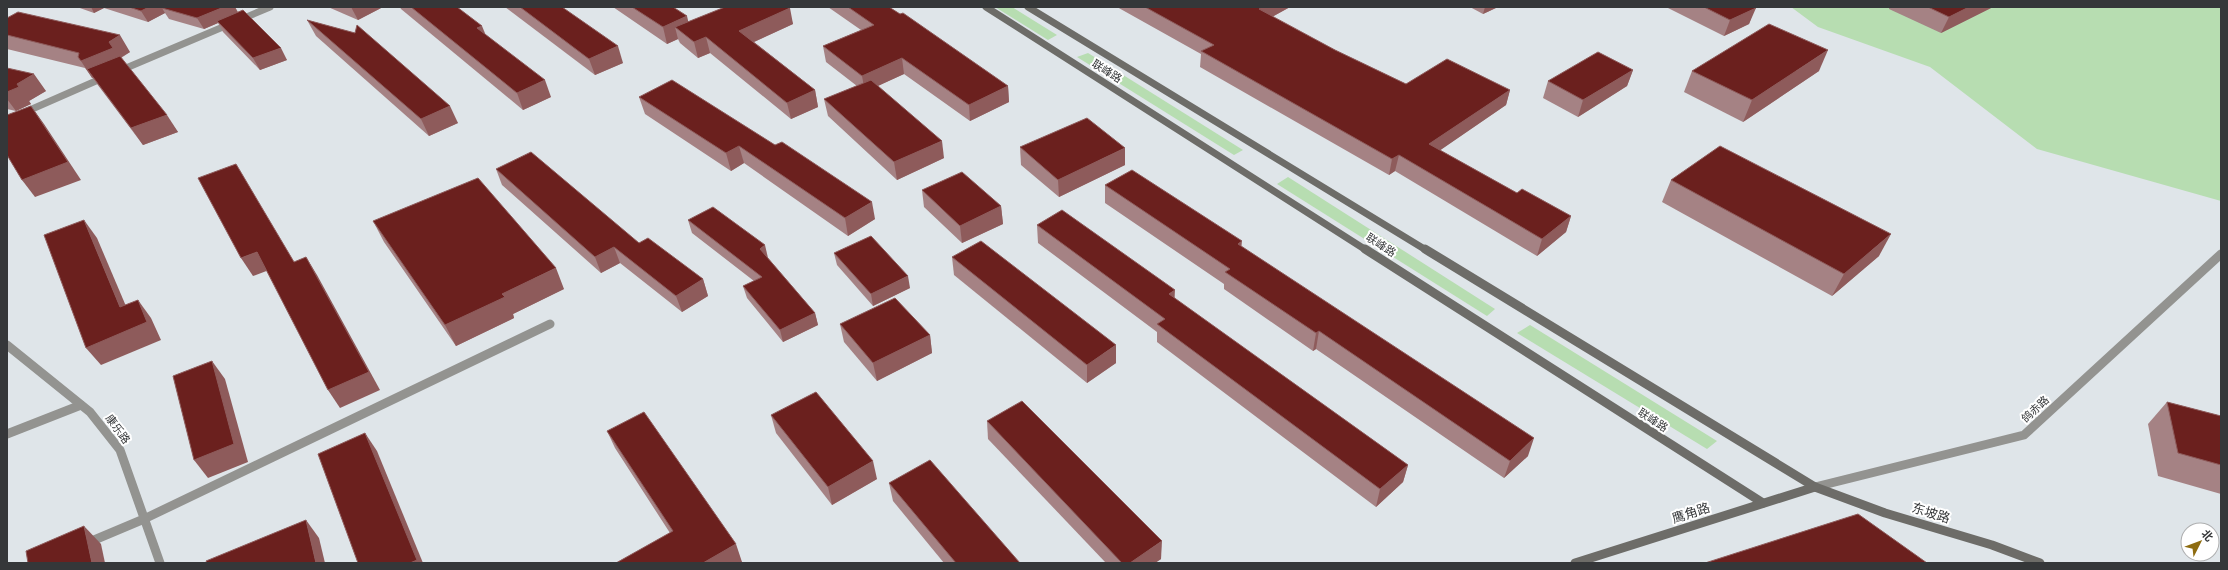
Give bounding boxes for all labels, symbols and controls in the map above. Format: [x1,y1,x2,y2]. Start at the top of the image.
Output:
street label: 联峰路 [1089,56,1125,86]
street label: 联峰路 [1363,230,1399,260]
street label: 鸽赤路 [2018,393,2052,425]
street label: 联峰路 [1635,405,1671,435]
street label: 康乐路 [103,412,133,446]
street label: 鹰角路 [1670,499,1712,527]
street label: 东坡路 [1910,499,1952,527]
north arrow [2180,522,2220,562]
text: 北 [2199,527,2216,544]

